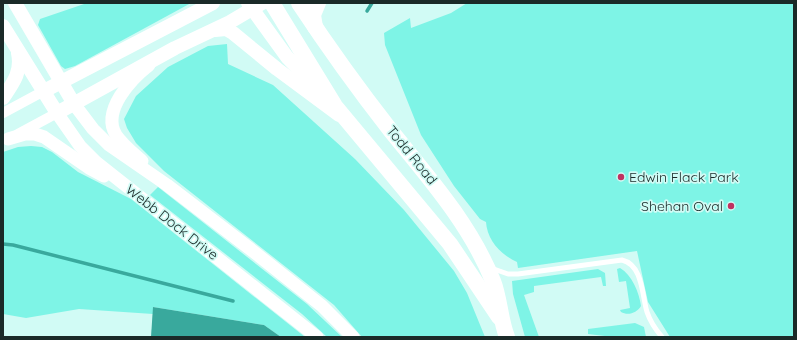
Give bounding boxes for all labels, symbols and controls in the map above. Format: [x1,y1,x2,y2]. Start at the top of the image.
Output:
street label: Todd Road [383,122,441,188]
place label: Edwin Flack Park [629,168,739,186]
marker: Edwin Flack Park [616,172,626,182]
street label: Webb Dock Drive [122,180,222,264]
place label: Shehan Oval [641,197,723,215]
marker: Shehan Oval [726,201,736,211]

